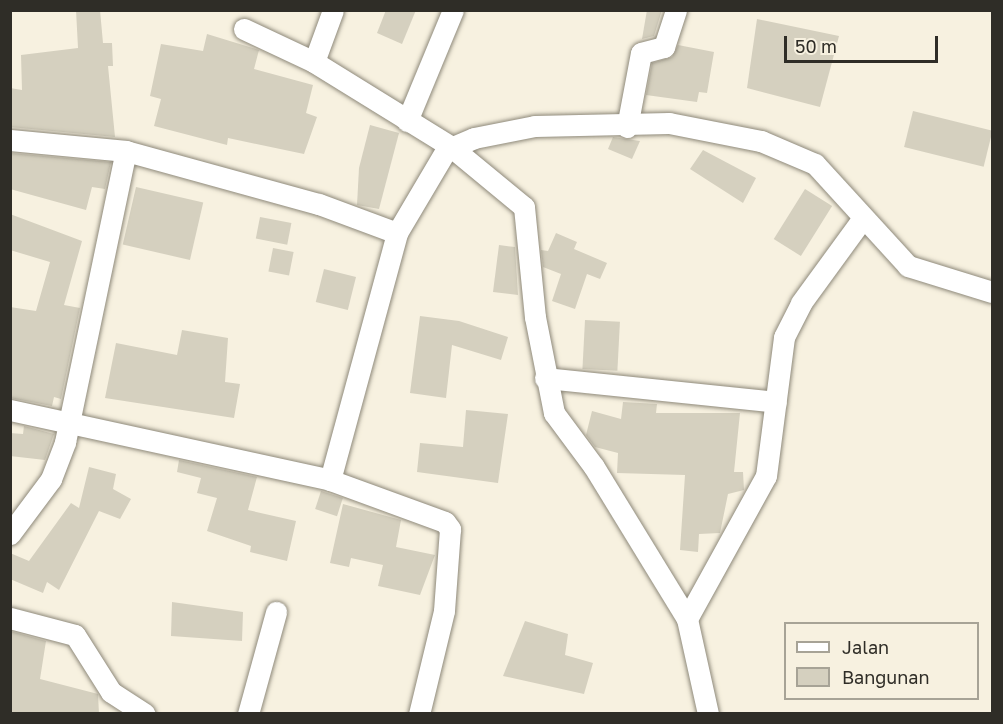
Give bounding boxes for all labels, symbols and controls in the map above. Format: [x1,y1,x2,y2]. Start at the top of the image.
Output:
scale bar [787,24,942,62]
text: 50 m [795,35,837,57]
legend [784,622,979,700]
text: Jalan [842,636,889,658]
text: Bangunan [842,666,930,688]

